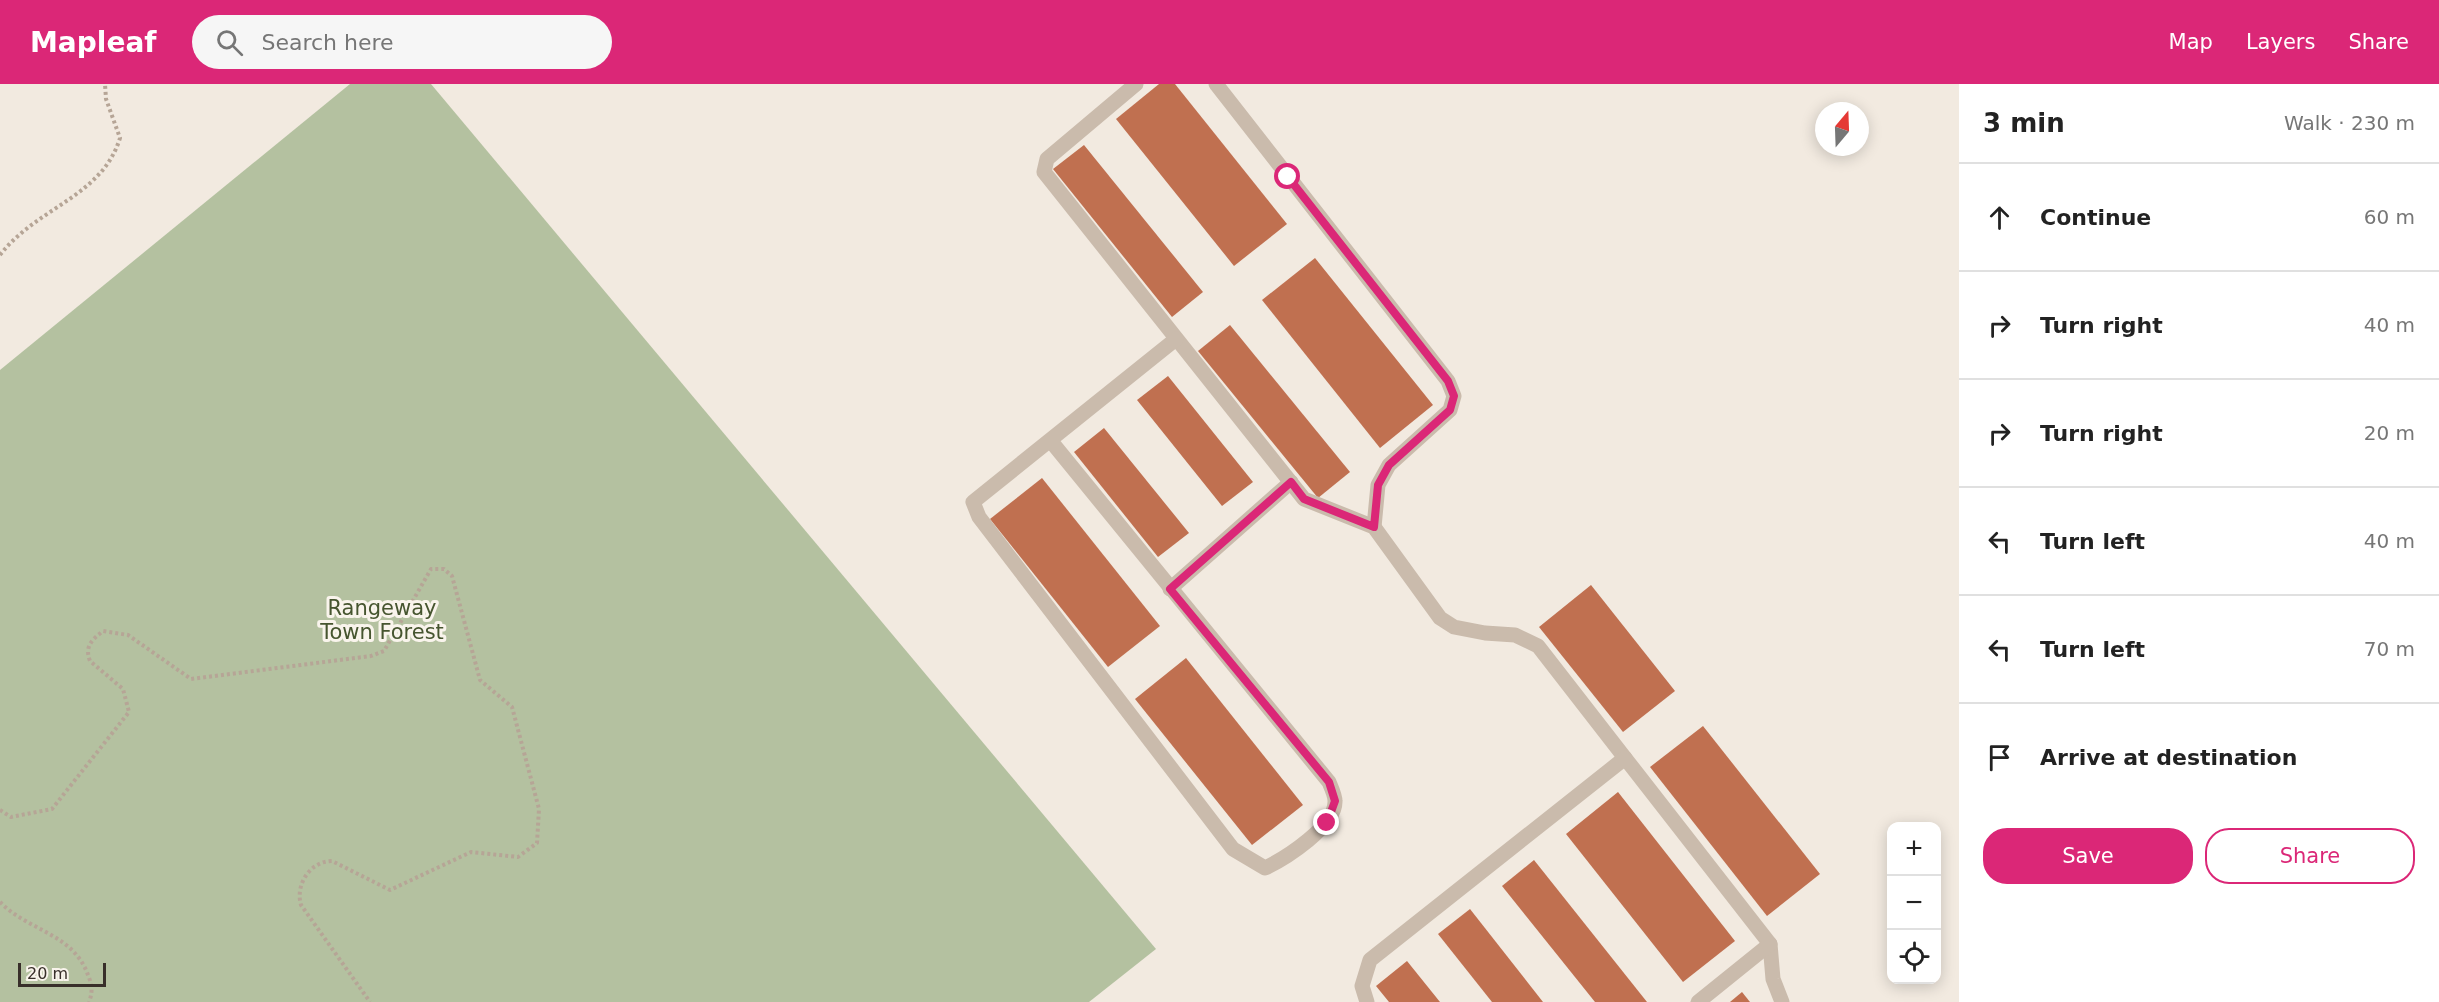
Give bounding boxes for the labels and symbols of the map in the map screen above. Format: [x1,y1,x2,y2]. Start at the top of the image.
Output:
north arrow [1815,102,1869,156]
route start [1274,163,1300,189]
park label: Rangeway Town Forest [319,596,444,644]
route end [1313,809,1339,835]
scale bar [18,960,106,988]

